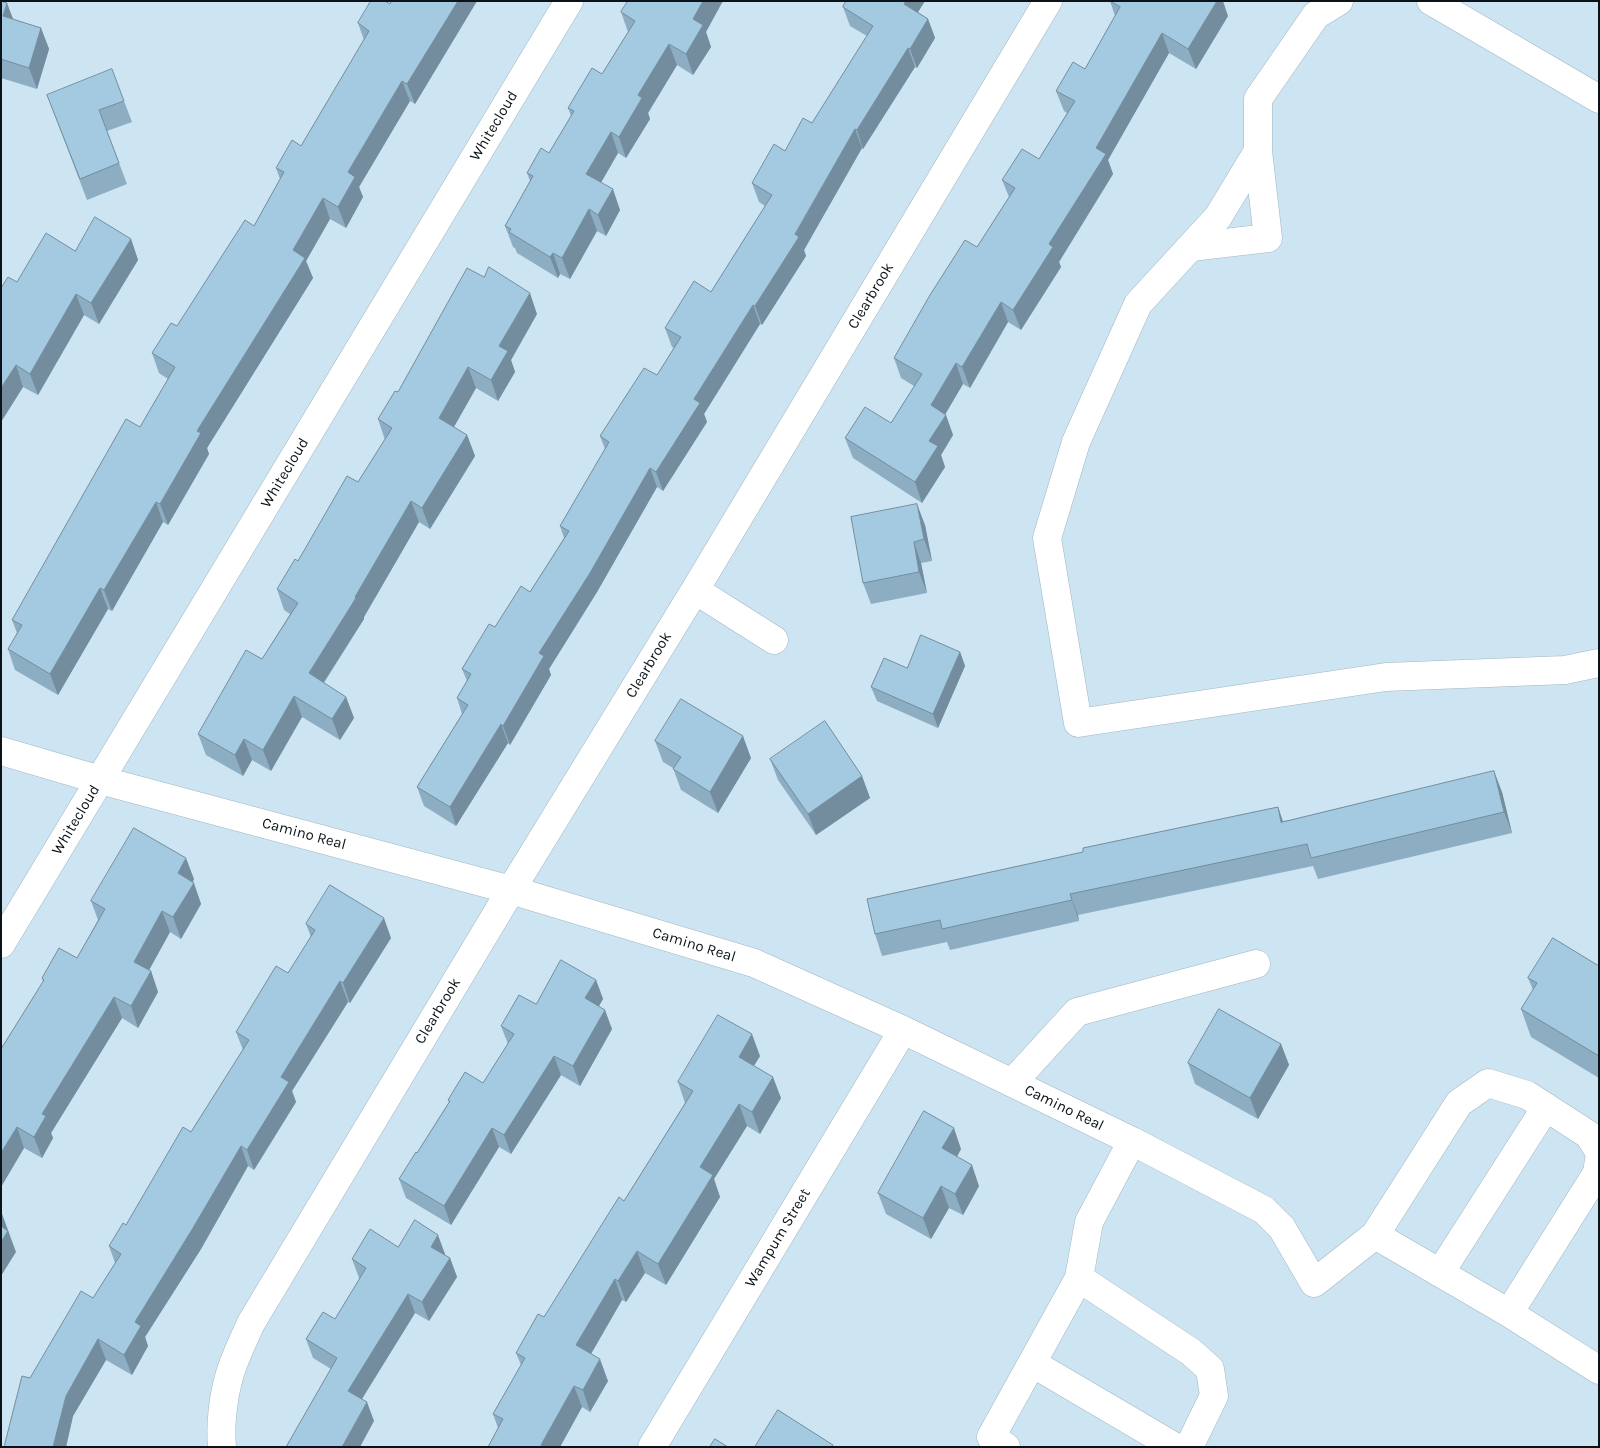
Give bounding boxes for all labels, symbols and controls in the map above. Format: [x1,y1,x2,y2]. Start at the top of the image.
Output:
street label: Whitecloud [466,88,522,164]
street label: Clearbrook [844,260,898,332]
street label: Whitecloud [257,435,313,511]
street label: Clearbrook [622,629,676,701]
street label: Whitecloud [48,782,104,858]
street label: Camino Real [260,814,348,854]
street label: Camino Real [650,924,738,966]
street label: Clearbrook [411,975,465,1047]
street label: Camino Real [1021,1081,1107,1135]
street label: Wampum Street [741,1185,815,1291]

